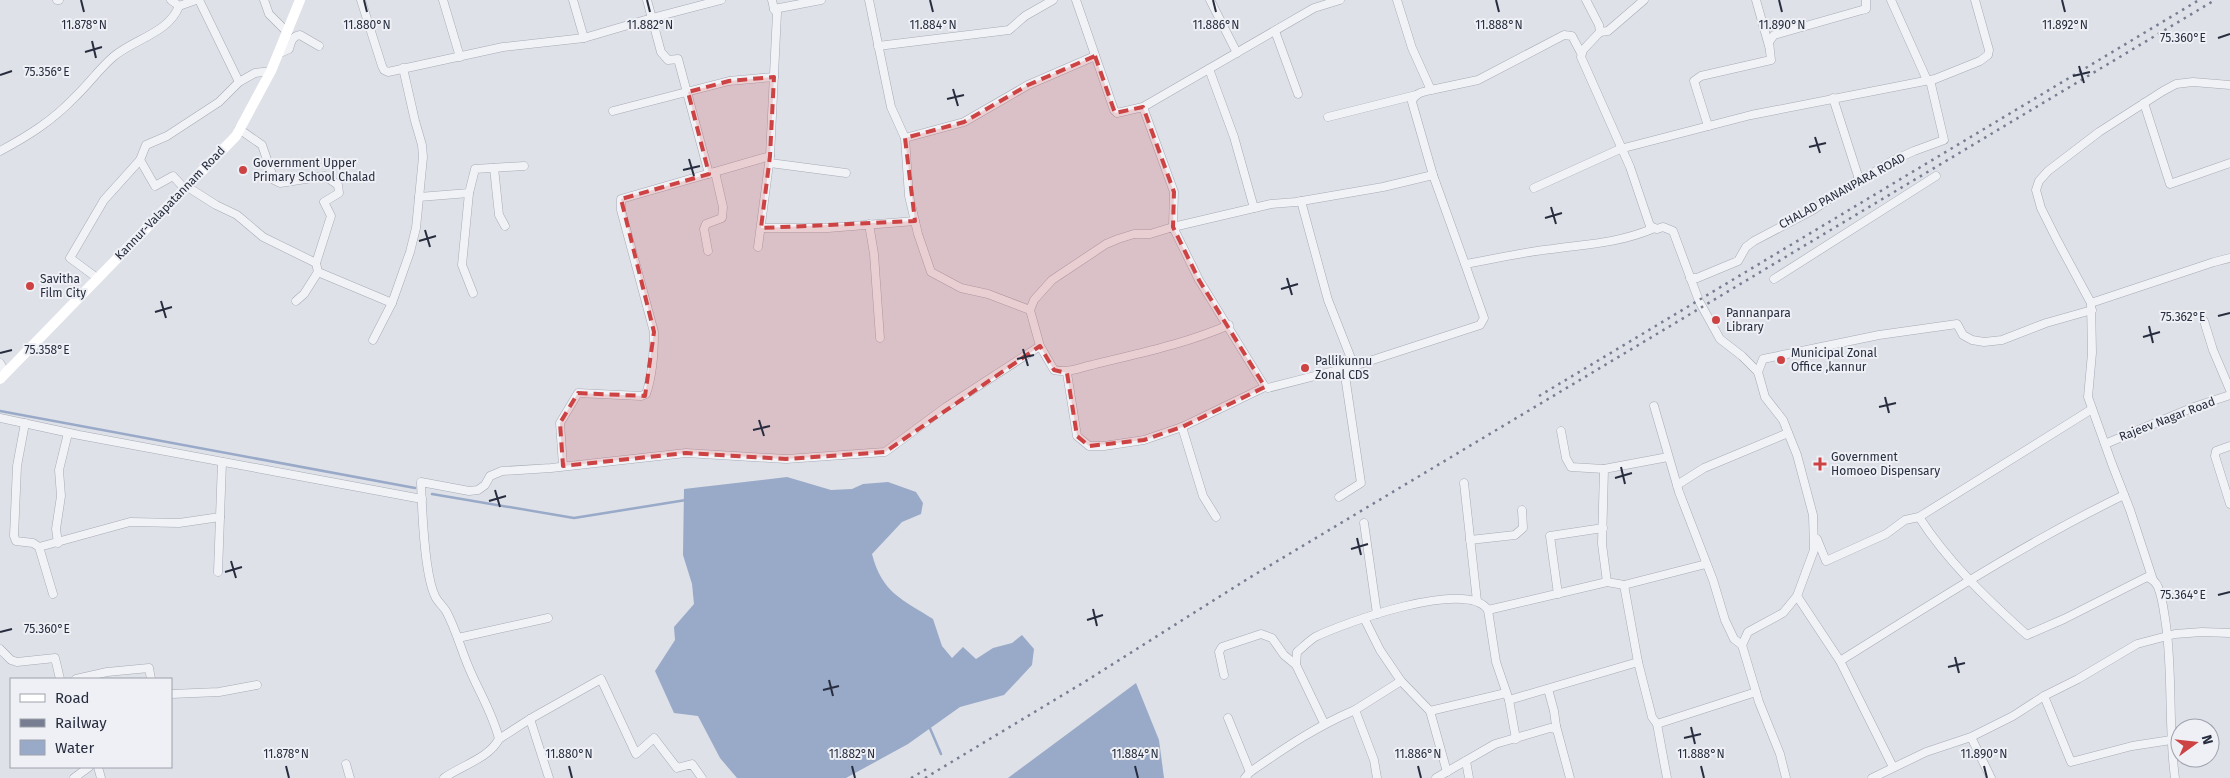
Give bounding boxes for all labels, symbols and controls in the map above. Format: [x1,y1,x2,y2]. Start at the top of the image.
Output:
text: 11.878°N [61,18,107,32]
text: 11.880°N [343,18,391,32]
text: 11.882°N [627,18,673,32]
text: 11.884°N [909,18,957,32]
text: 11.886°N [1192,18,1240,32]
text: 11.888°N [1475,18,1523,32]
text: 11.890°N [1759,18,1805,32]
text: 11.892°N [2042,18,2088,32]
text: 75.360°E [2160,31,2206,45]
text: 75.356°E [24,65,70,79]
street label: Kannur-Valapatannam Road [112,143,228,263]
street label: CHALAD PANANPARA ROAD [1776,150,1908,232]
place label: Government Upper Primary School Chalad [253,156,376,184]
marker: Government Upper Primary School Chalad [237,164,249,176]
place label: Savitha Film City [40,272,86,300]
marker: Savitha Film City [24,280,36,292]
place label: Pannanpara Library [1726,306,1791,334]
text: 75.362°E [2160,310,2206,324]
marker: Pannanpara Library [1710,314,1722,326]
text: 75.358°E [24,343,70,357]
place label: Municipal Zonal Office ,kannur [1791,346,1877,374]
place label: Pallikunnu Zonal CDS [1315,354,1372,382]
marker: Municipal Zonal Office ,kannur [1775,354,1787,366]
marker: Pallikunnu Zonal CDS [1299,362,1311,374]
street label: Rajeev Nagar Road [2117,394,2217,444]
place label: Government Homoeo Dispensary [1831,450,1940,478]
marker: Government Homoeo Dispensary [1813,457,1827,471]
text: 75.364°E [2160,588,2206,602]
text: 75.360°E [24,622,70,636]
legend [10,678,172,768]
text: Road [55,689,90,707]
text: Railway [55,714,107,732]
north arrow [2170,718,2220,768]
text: N [2198,733,2216,746]
text: Water [55,739,94,757]
text: 11.878°N [263,747,309,761]
text: 11.880°N [545,747,593,761]
text: 11.882°N [829,747,875,761]
text: 11.884°N [1111,747,1159,761]
text: 11.886°N [1394,747,1442,761]
text: 11.888°N [1677,747,1725,761]
text: 11.890°N [1961,747,2007,761]

